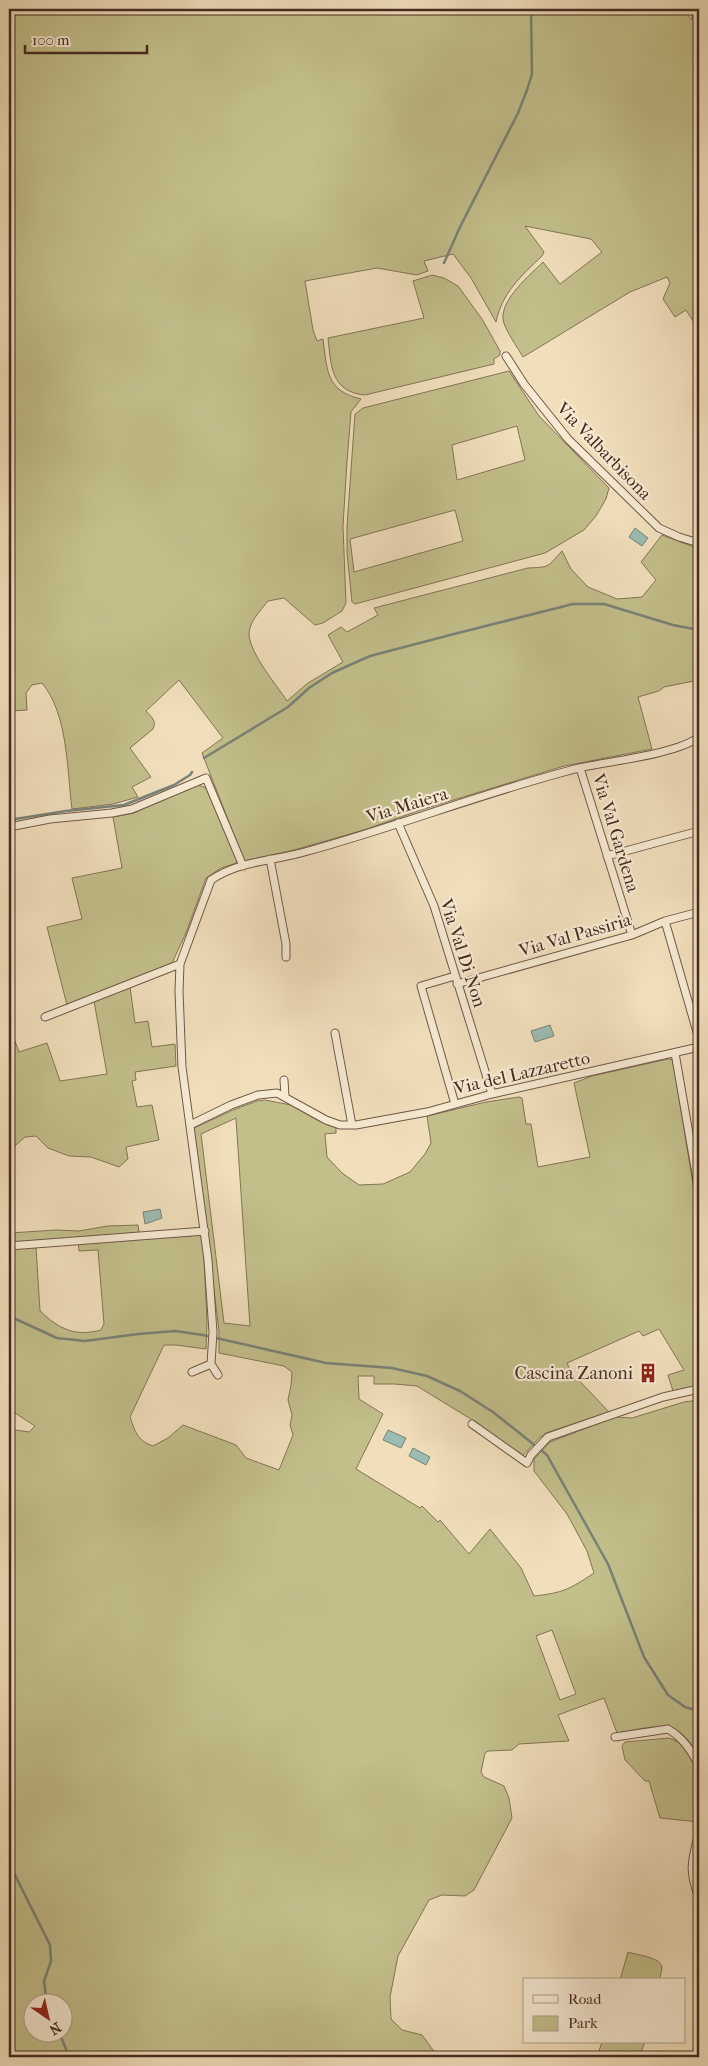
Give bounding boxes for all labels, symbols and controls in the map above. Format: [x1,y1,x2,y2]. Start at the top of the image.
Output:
scale bar [25,22,148,54]
text: 100 m [32,31,70,49]
street label: Via Valbarbisona [551,398,656,505]
street label: Via Val Gardena [587,770,644,896]
street label: Via Maiera [363,783,451,828]
street label: Via Val Di Non [435,895,490,1010]
street label: Via Val Passiria [516,909,634,962]
street label: Via del Lazzaretto [451,1048,592,1100]
building icon: Cascina Zanoni [637,1362,659,1384]
place label: Cascina Zanoni [514,1363,634,1384]
legend [523,1978,686,2044]
text: Road [568,1990,602,2008]
north arrow [22,1994,72,2044]
text: Park [568,2014,598,2032]
text: N [46,2018,64,2039]

